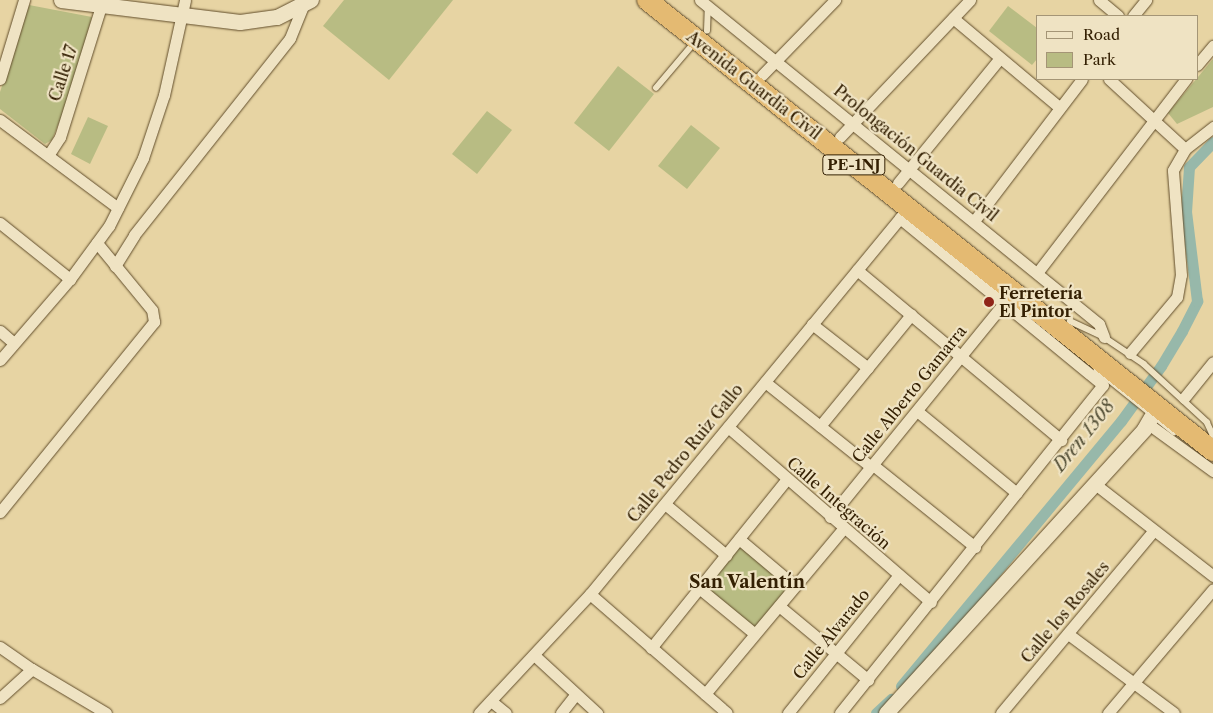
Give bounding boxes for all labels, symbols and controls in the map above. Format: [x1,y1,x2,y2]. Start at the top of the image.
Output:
legend [1036,15,1198,80]
text: Road [1083,25,1120,44]
street label: Avenida Guardia Civil [683,26,825,144]
street label: Calle 17 [45,42,81,104]
text: Park [1083,50,1116,69]
street label: Prolongación Guardia Civil [830,81,1002,225]
road number: PE-1NJ [822,152,886,178]
place label: Ferretería El Pintor [999,283,1083,321]
marker: Ferretería El Pintor [983,296,995,308]
street label: Calle Alberto Gamarra [848,321,970,467]
street label: Calle Pedro Ruiz Gallo [623,380,747,526]
water label: Dren 1308 [1049,396,1119,476]
street label: Calle Integración [783,453,895,553]
street label: Calle los Rosales [1017,557,1113,667]
district label: San Valentín [689,571,805,593]
street label: Calle Alvarado [789,585,873,683]

